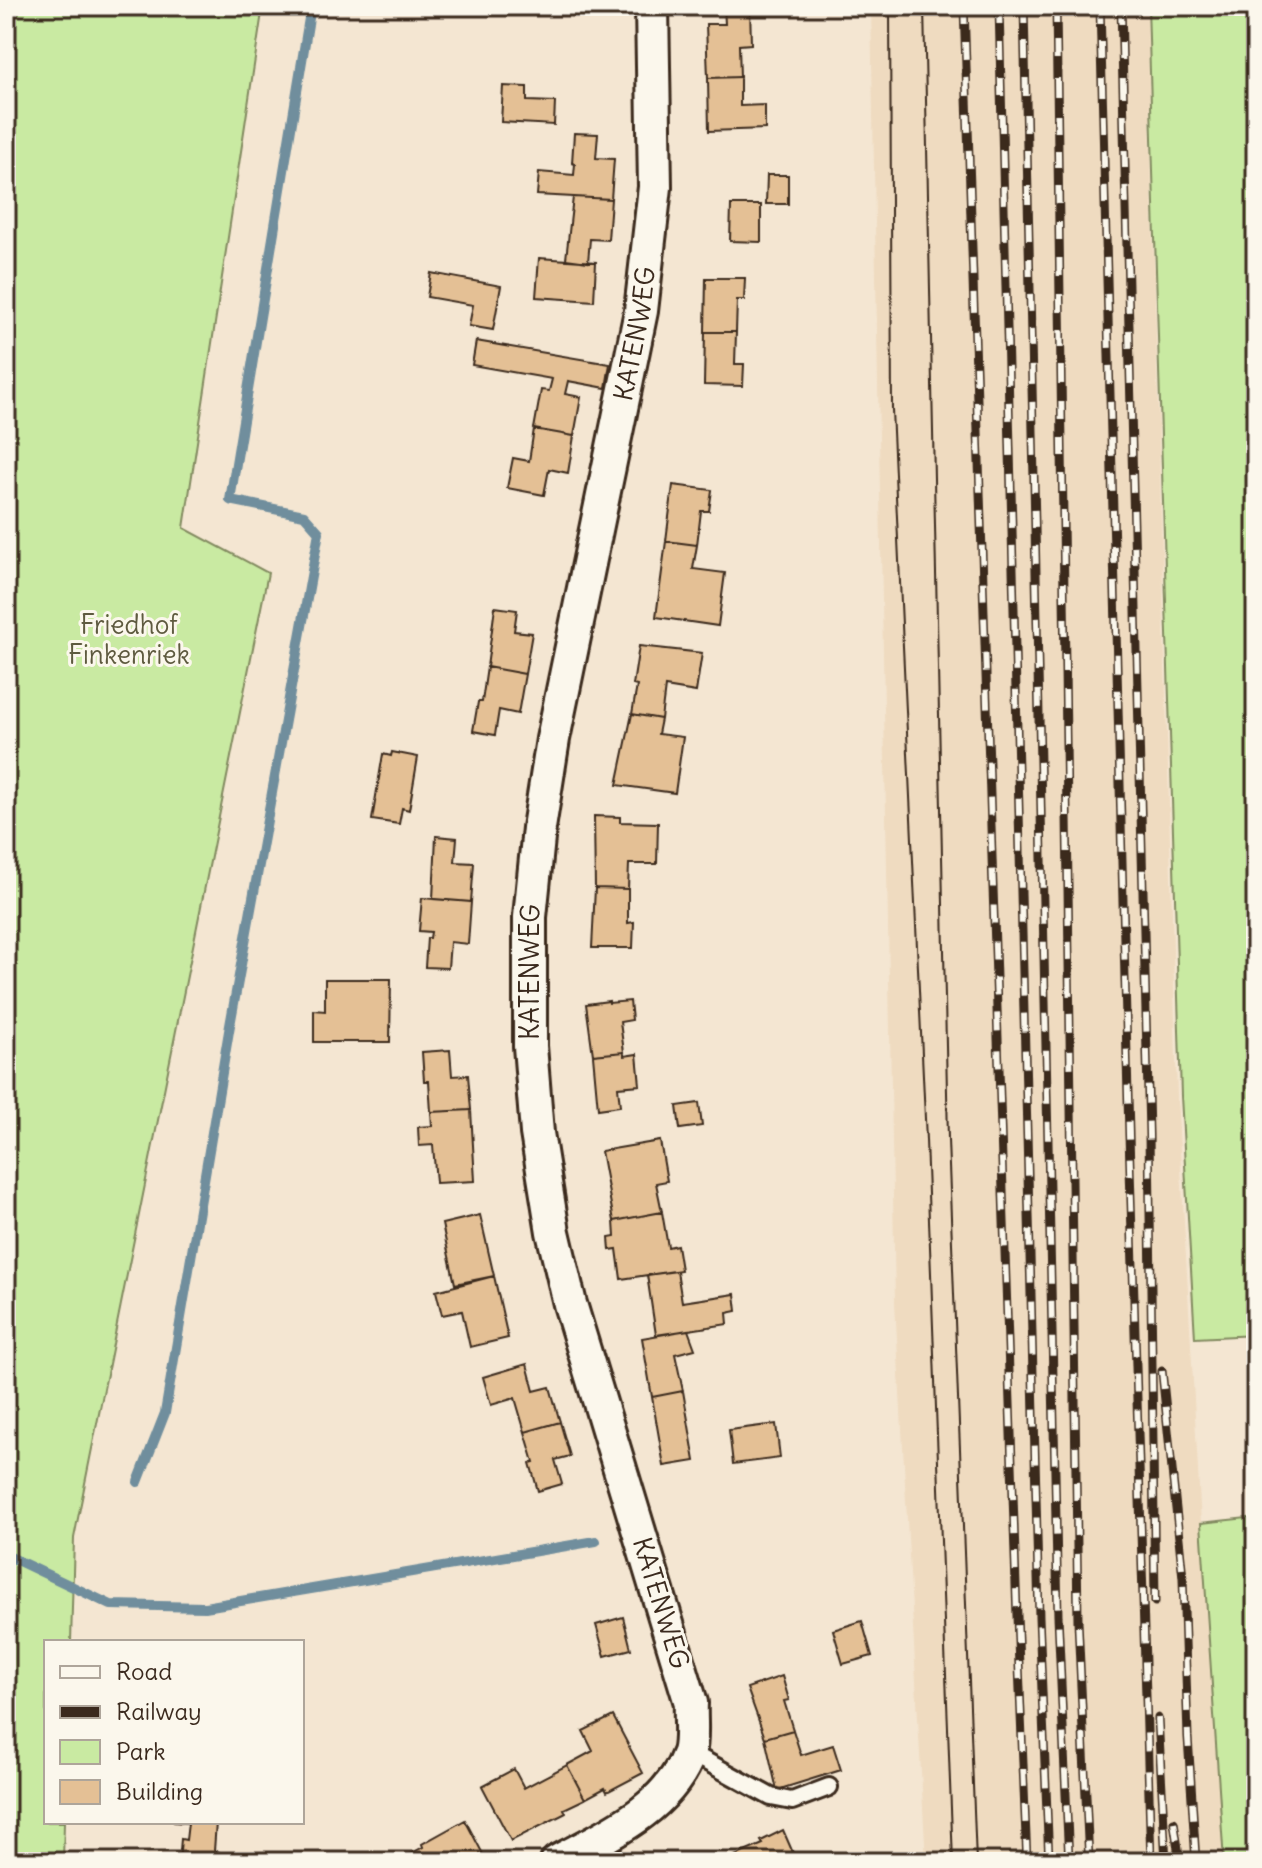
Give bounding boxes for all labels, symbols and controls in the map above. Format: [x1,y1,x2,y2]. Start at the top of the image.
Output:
street label: KATENWEG [606,265,662,404]
park label: Friedhof Finkenriek [68,608,190,671]
street label: KATENWEG [512,902,547,1040]
street label: KATENWEG [626,1533,697,1673]
legend [44,1640,304,1824]
text: Road [116,1656,172,1686]
text: Railway [116,1696,202,1726]
text: Park [116,1736,166,1766]
text: Building [116,1776,203,1806]

